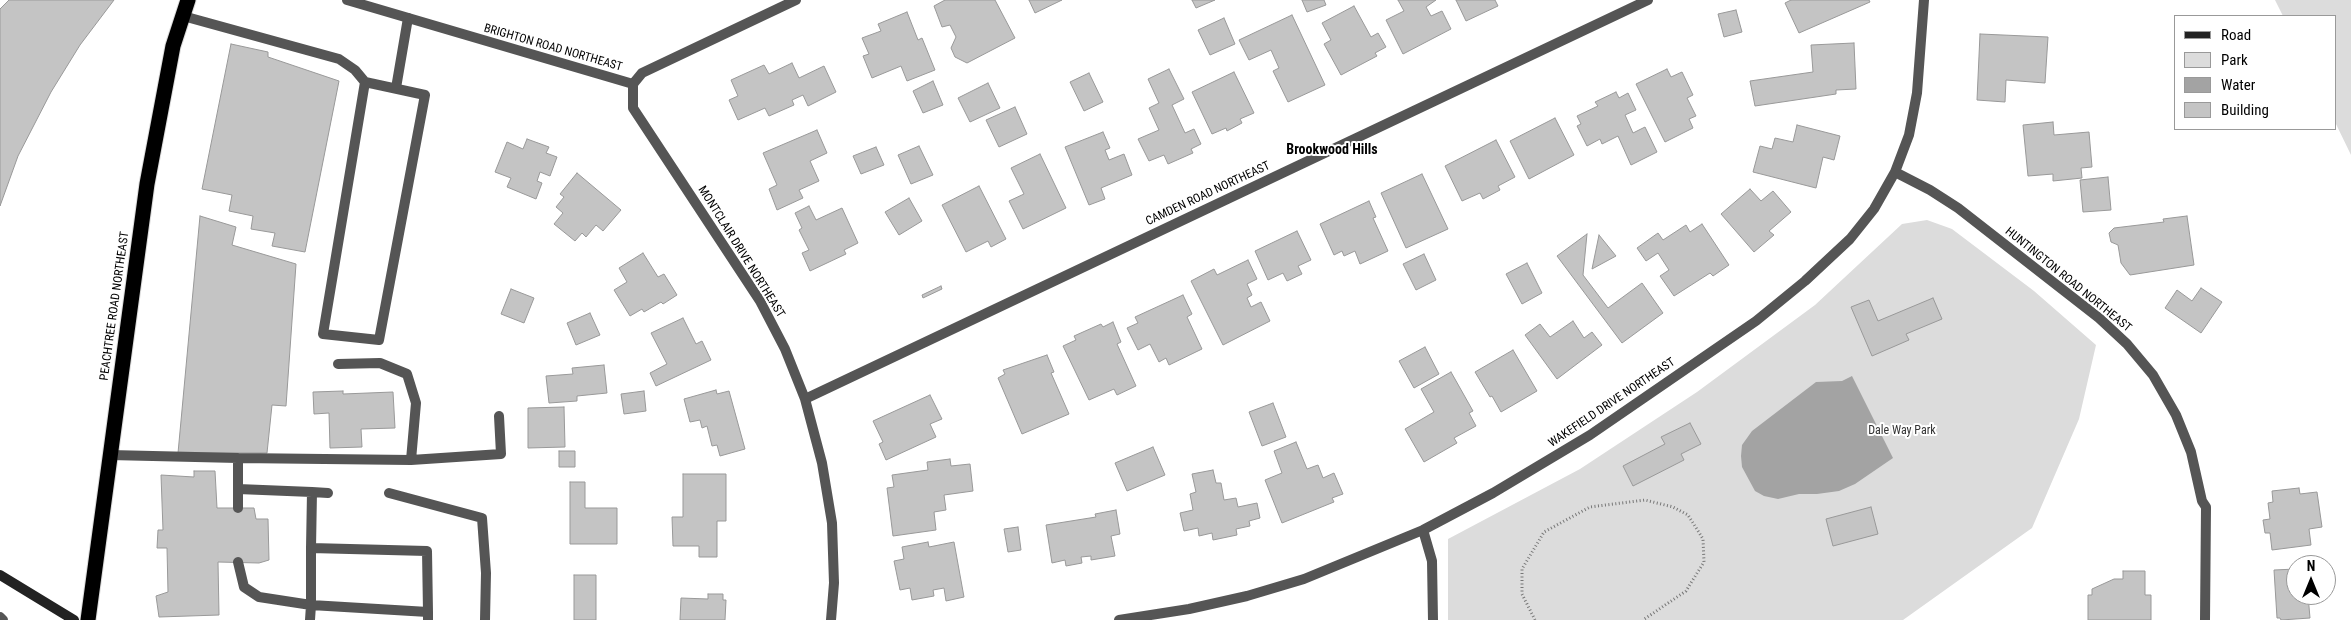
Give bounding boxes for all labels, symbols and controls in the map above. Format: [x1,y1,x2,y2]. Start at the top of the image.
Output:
legend [2174,15,2336,130]
street label: BRIGHTON ROAD NORTHEAST [482,21,624,75]
text: Road [2221,26,2251,44]
text: Park [2221,51,2248,69]
text: Water [2221,76,2255,94]
text: Building [2221,101,2269,119]
district label: Brookwood Hills [1286,142,1378,158]
street label: CAMDEN ROAD NORTHEAST [1144,159,1272,229]
street label: MONTCLAIR DRIVE NORTHEAST [694,184,788,320]
street label: HUNTINGTON ROAD NORTHEAST [2002,225,2134,335]
street label: PEACHTREE ROAD NORTHEAST [97,231,133,381]
street label: WAKEFIELD DRIVE NORTHEAST [1546,355,1678,451]
park label: Dale Way Park [1868,424,1936,438]
north arrow [2286,555,2336,605]
text: N [2307,558,2315,574]

